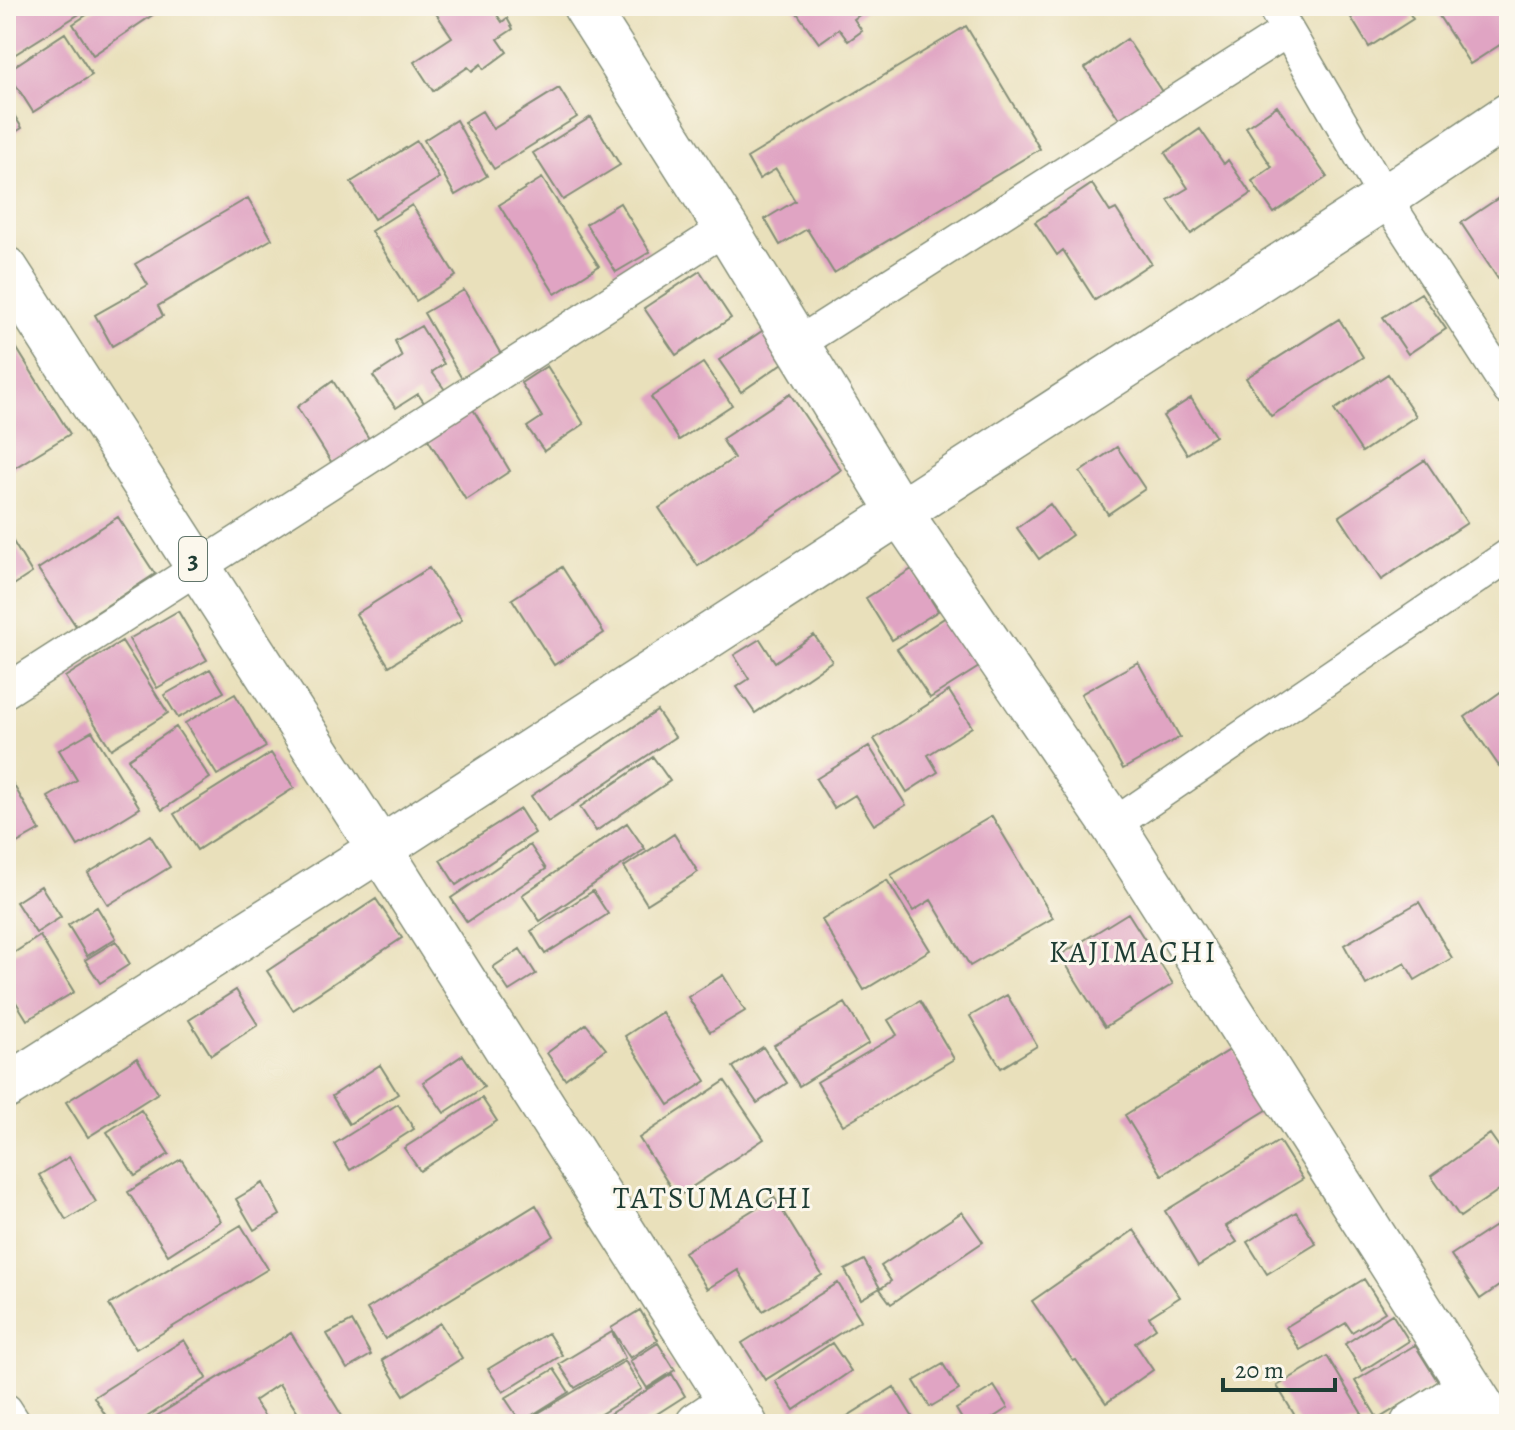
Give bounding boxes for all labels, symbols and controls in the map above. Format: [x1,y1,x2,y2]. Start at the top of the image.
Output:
road number: 3 [179,537,207,581]
district label: KAJIMACHI [1049,932,1217,972]
district label: TATSUMACHI [613,1178,813,1218]
scale bar [1223,1342,1335,1392]
text: 20 m [1235,1354,1284,1386]

